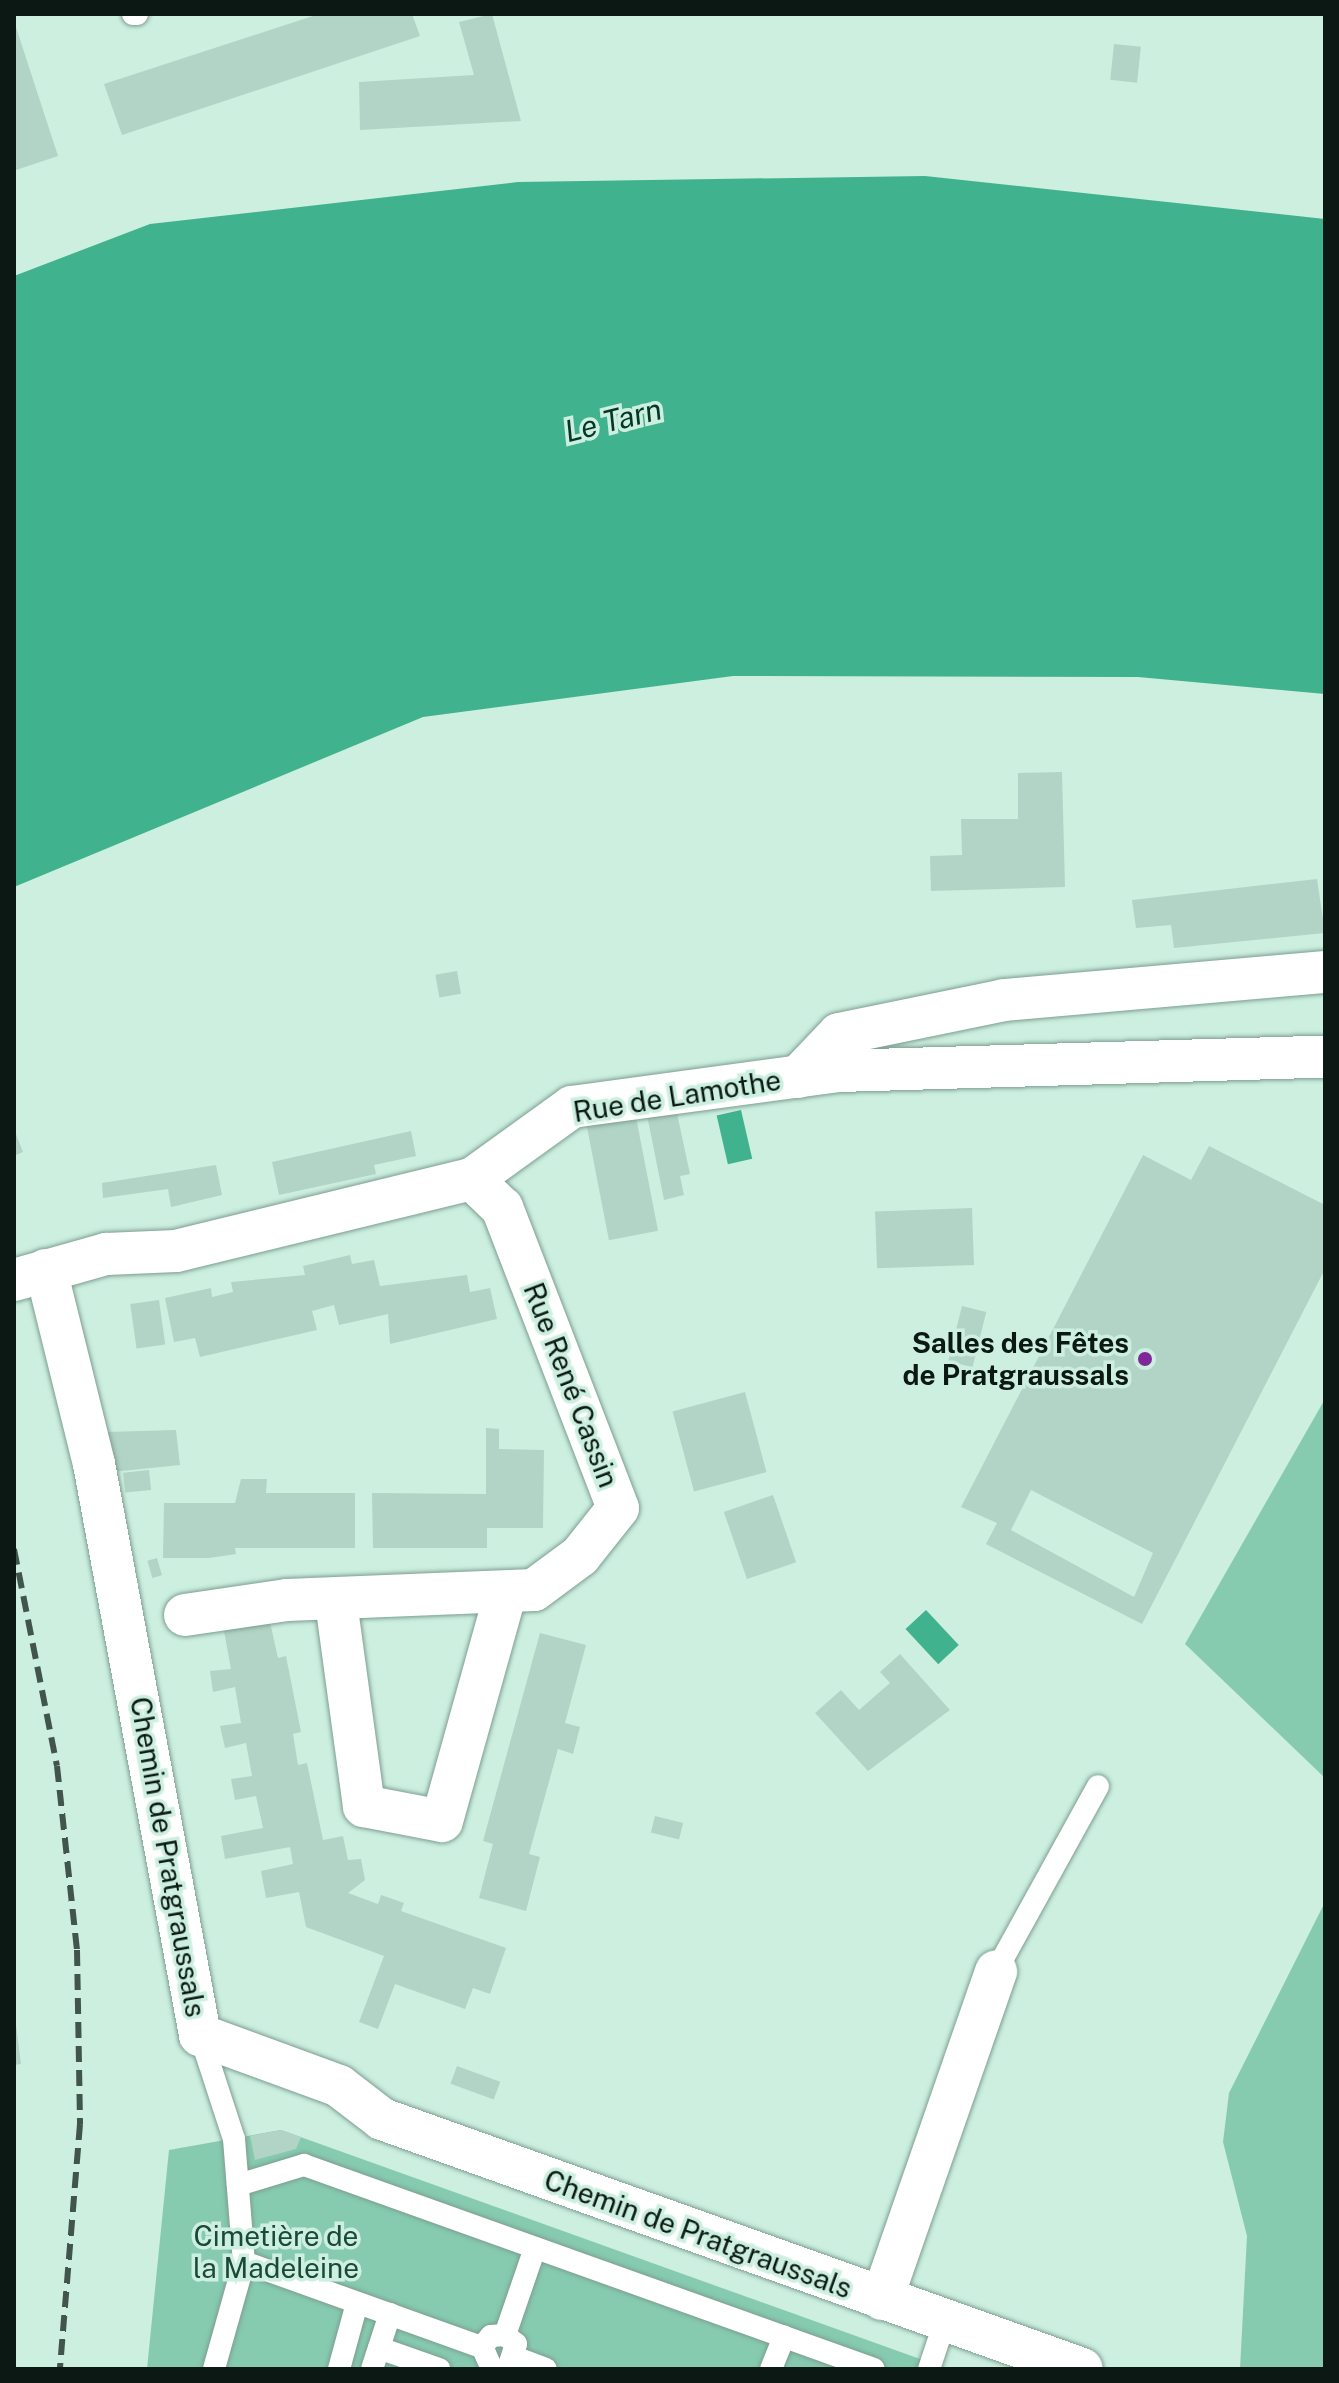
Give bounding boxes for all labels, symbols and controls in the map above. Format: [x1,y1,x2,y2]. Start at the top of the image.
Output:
water label: Le Tarn [561,391,665,449]
street label: Rue de Lamothe [570,1063,784,1129]
street label: Rue René Cassin [516,1278,626,1492]
place label: Salles des Fêtes de Pratgraussals [902,1326,1129,1392]
marker: Salles des Fêtes de Pratgraussals [1136,1350,1154,1368]
street label: Chemin de Pratgraussals [123,1694,213,2020]
street label: Chemin de Pratgraussals [540,2163,856,2305]
park label: Cimetière de la Madeleine [193,2219,359,2285]

